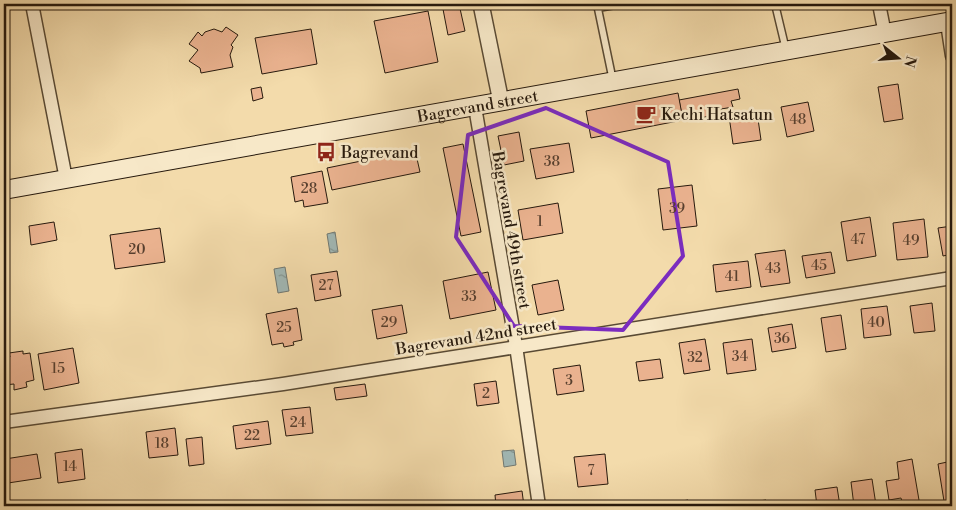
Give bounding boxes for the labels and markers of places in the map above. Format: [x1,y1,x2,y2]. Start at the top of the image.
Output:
cafe icon: Kechi Hatsatun [635,103,657,125]
place label: Kechi Hatsatun [661,105,773,125]
bus stop icon: Bagrevand [315,141,337,163]
place label: Bagrevand [340,143,418,163]

